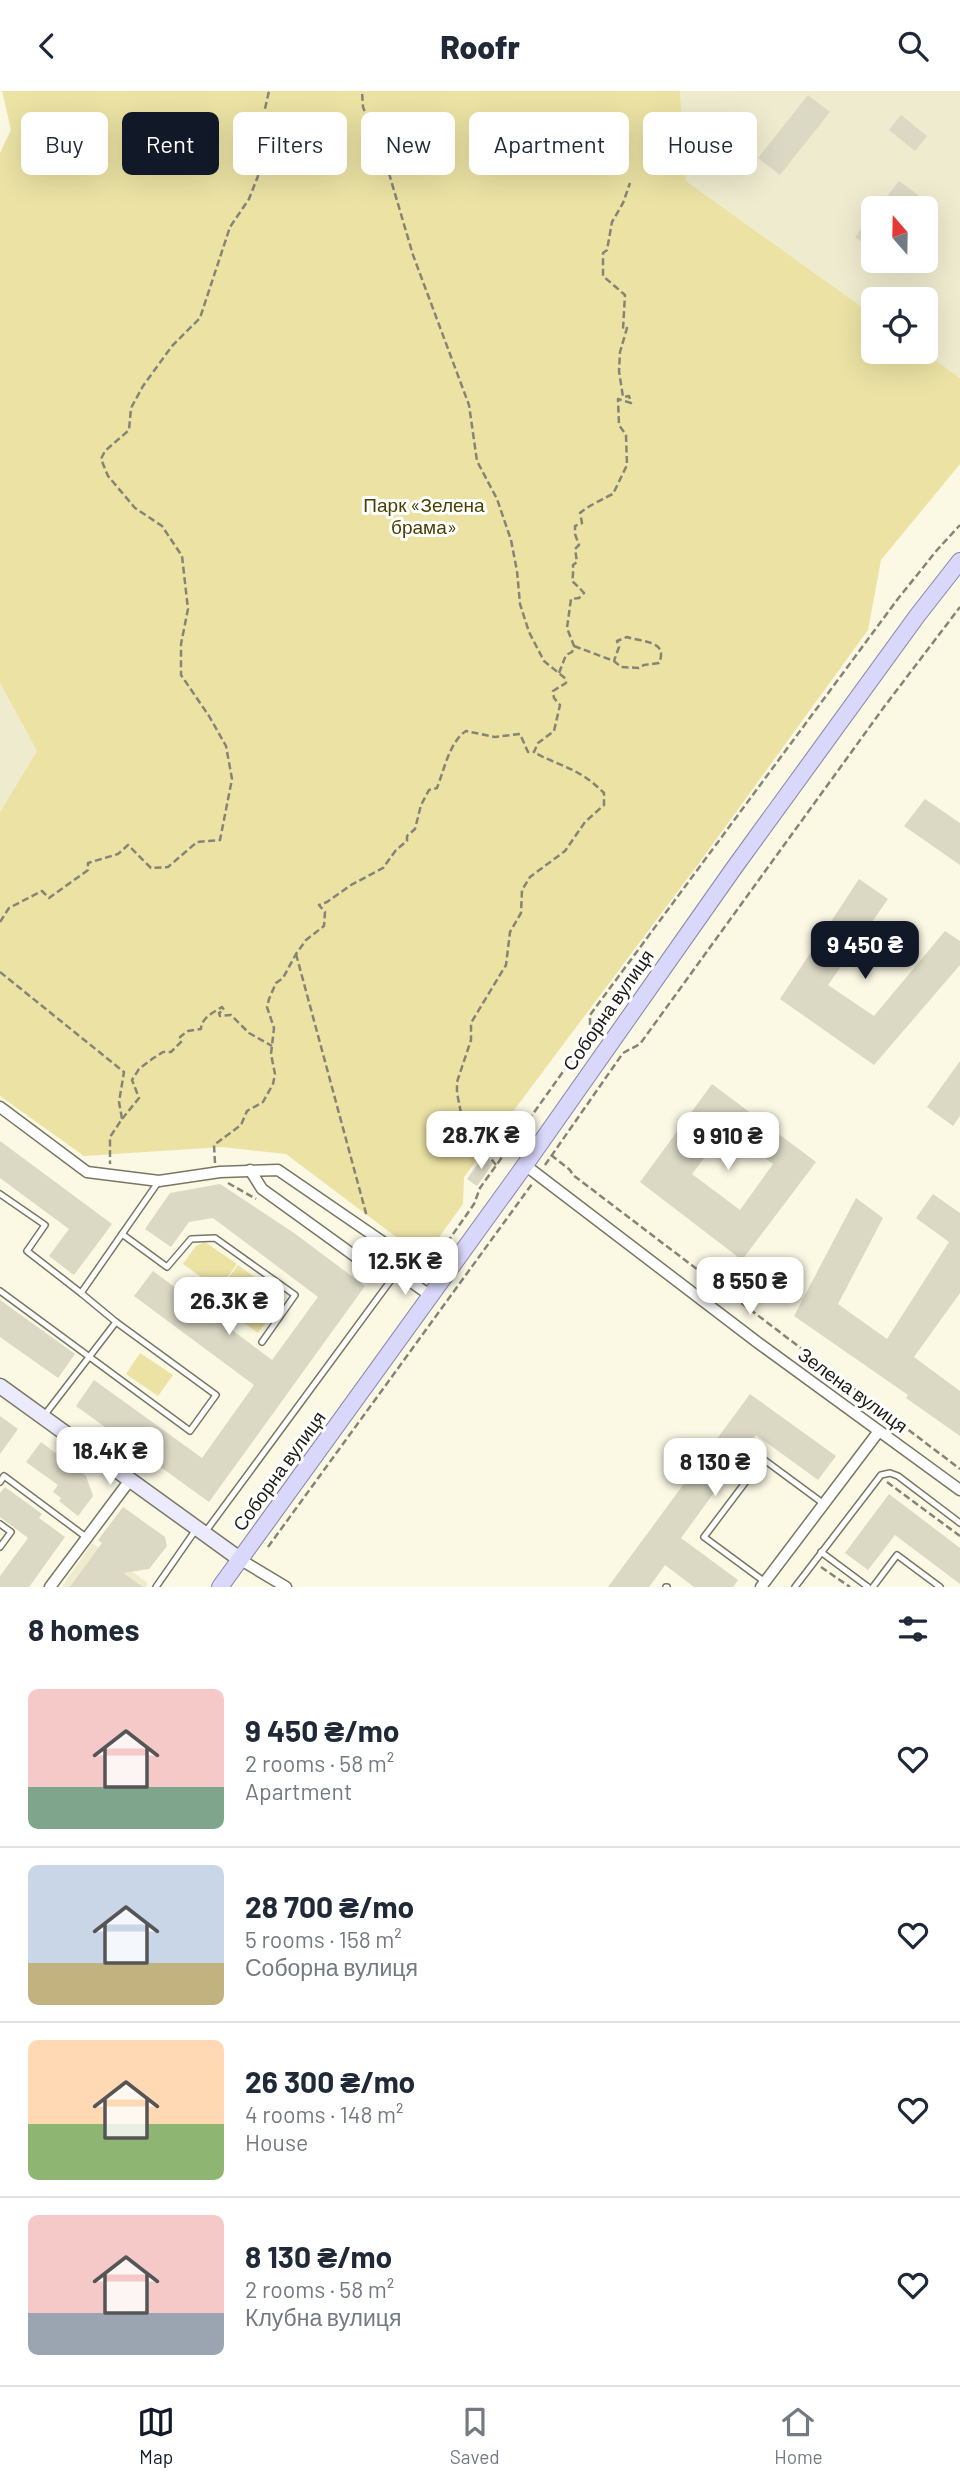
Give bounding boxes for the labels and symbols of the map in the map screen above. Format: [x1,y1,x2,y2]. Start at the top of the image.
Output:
north arrow [861,196,938,273]
park label: Парк «Зелена брама» [363,493,485,538]
pin: 9 450 ₴ [800,921,930,981]
street label: Соборна вулиця [557,945,658,1075]
pin: 28.7K ₴ [416,1111,546,1171]
pin: 9 910 ₴ [663,1112,793,1172]
pin: 12.5K ₴ [340,1237,470,1297]
pin: 8 550 ₴ [685,1257,815,1317]
pin: 26.3K ₴ [164,1277,294,1337]
street label: Зелена вулиця [794,1342,912,1437]
street label: Соборна вулиця [227,1406,330,1535]
pin: 18.4K ₴ [45,1427,175,1487]
pin: 8 130 ₴ [650,1439,780,1498]

